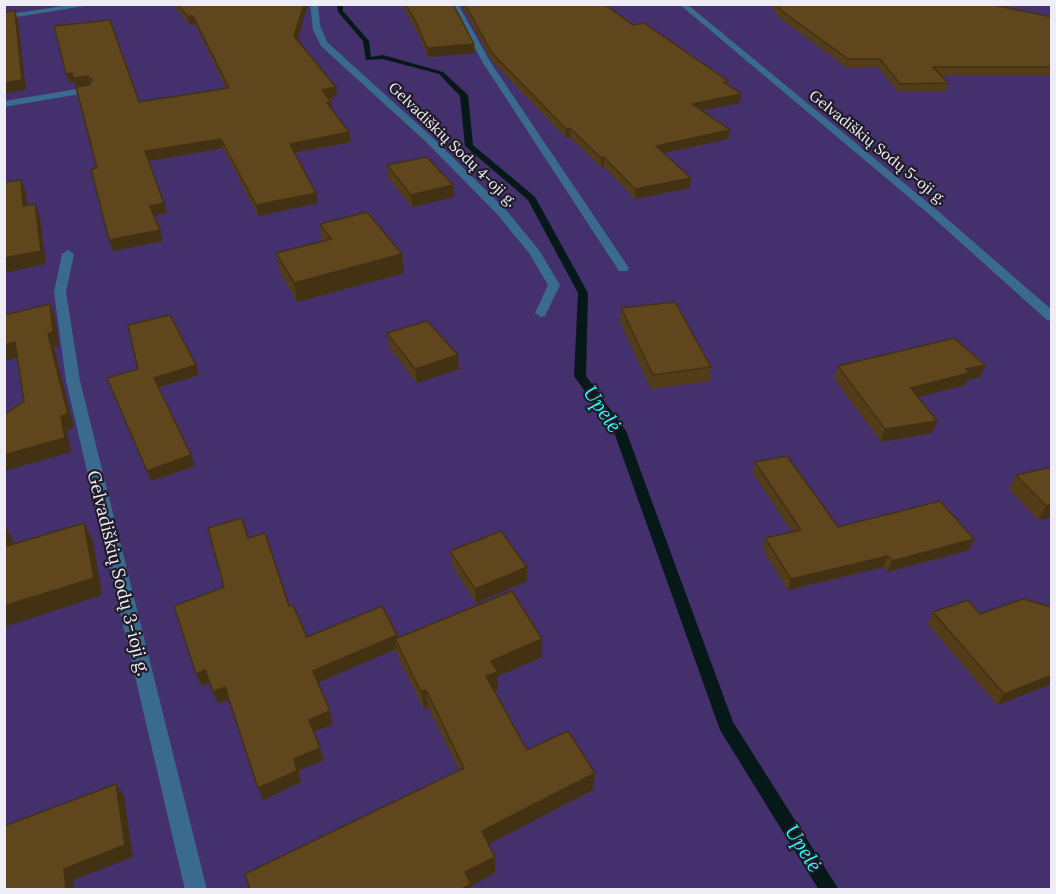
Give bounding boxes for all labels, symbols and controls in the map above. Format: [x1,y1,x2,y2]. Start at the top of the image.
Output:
street label: Gelvadiškių Sodų 4-oji g. [385,78,521,210]
street label: Gelvadiškių Sodų 5-oji g. [805,86,951,208]
water label: Upelė [578,381,628,437]
street label: Gelvadiškių Sodų 3-ioji g. [82,468,156,678]
water label: Upelė [780,820,828,876]

